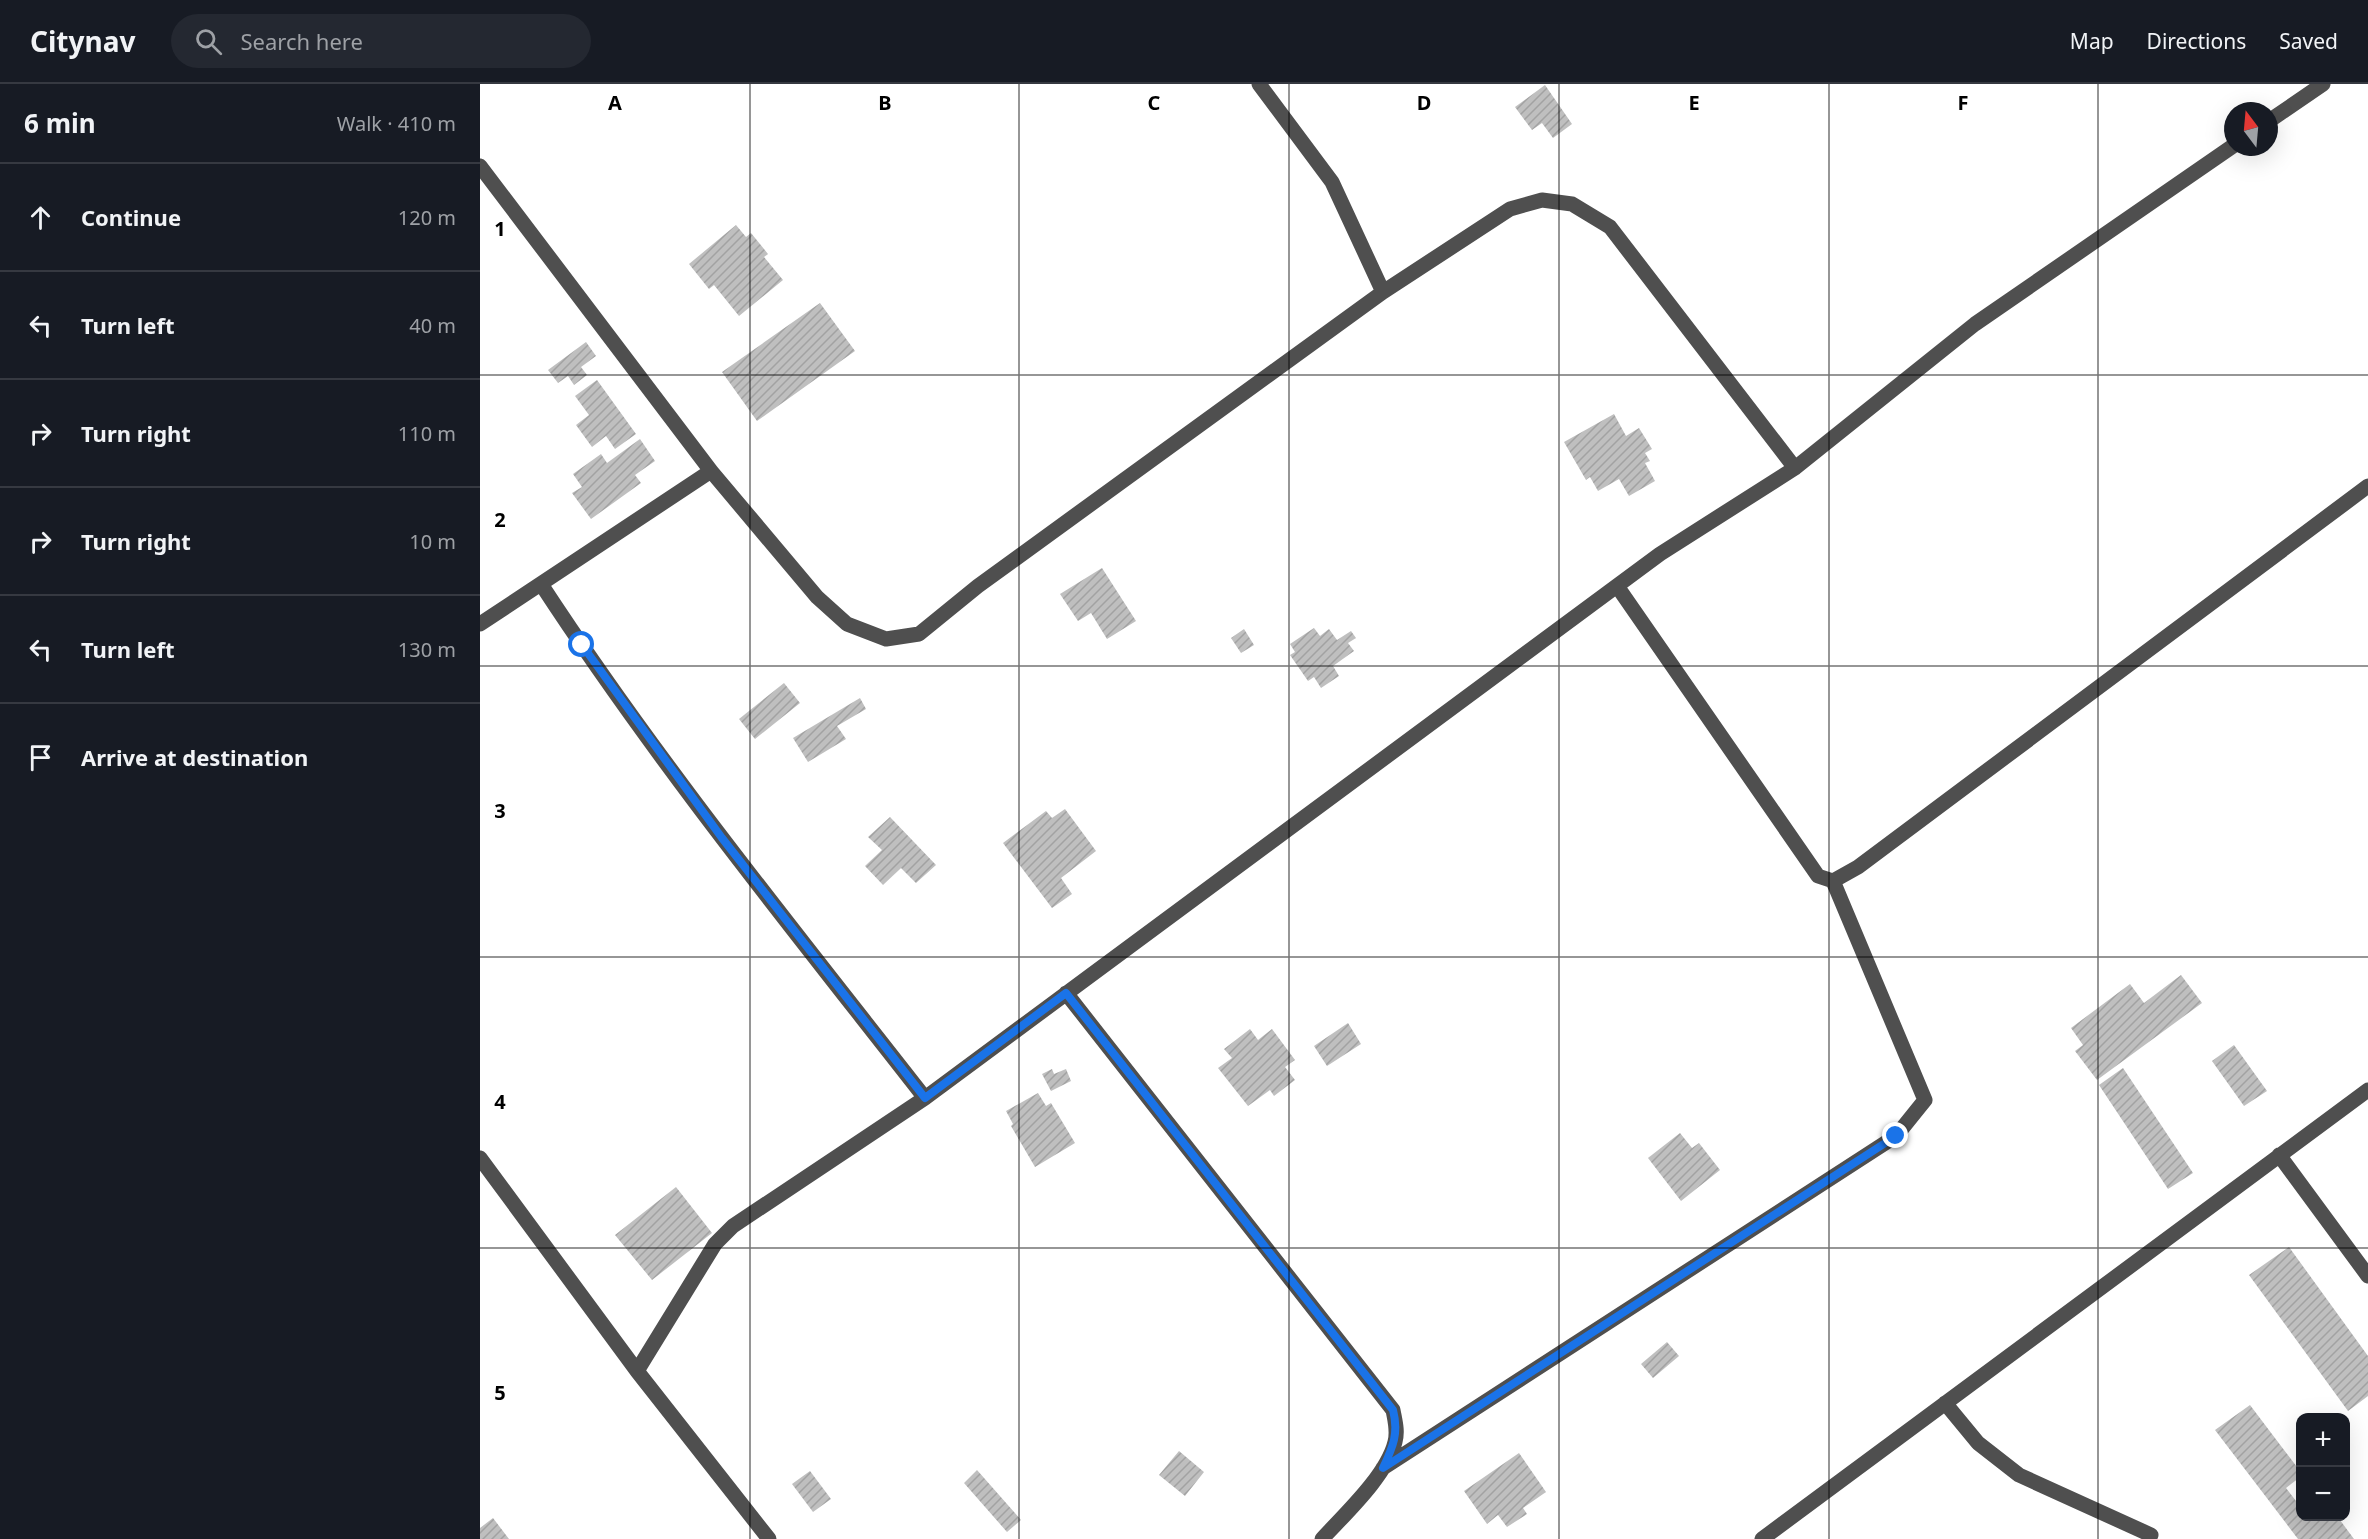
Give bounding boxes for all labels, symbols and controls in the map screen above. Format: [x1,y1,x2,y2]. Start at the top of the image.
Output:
search box [171,14,591,68]
text: Citynav [30,22,135,60]
icon: search [192,25,225,58]
text: Search here [240,26,363,56]
text: Map [2070,27,2114,55]
text: Directions [2147,27,2246,55]
text: Saved [2279,27,2338,55]
text: A [608,89,622,116]
text: B [878,89,892,116]
text: C [1148,89,1161,116]
text: D [1417,89,1431,116]
text: E [1688,89,1700,116]
text: F [1958,89,1968,116]
north arrow [2224,102,2278,156]
text: 6 min [24,105,96,141]
text: Walk · 410 m [337,110,456,137]
icon: ahead [24,201,57,234]
text: Continue [81,202,181,232]
text: 120 m [398,204,456,231]
text: 1 [494,215,506,242]
icon: left [24,309,57,342]
text: Turn left [81,310,175,340]
text: 40 m [409,312,456,339]
icon: right [24,417,57,450]
text: Turn right [81,418,191,448]
text: 110 m [398,420,456,447]
text: 2 [494,506,506,533]
icon: right [24,525,57,558]
text: Turn right [81,526,191,556]
text: 10 m [409,528,456,555]
route start [568,631,594,657]
icon: left [24,633,57,666]
text: Turn left [81,634,175,664]
text: 130 m [398,636,456,663]
icon: arrive [24,741,57,774]
text: Arrive at destination [81,742,308,772]
text: 3 [494,797,506,824]
text: 4 [494,1088,506,1115]
route end [1882,1122,1908,1148]
text: 5 [494,1379,506,1406]
map controls [2296,1413,2350,1521]
button: + [2296,1413,2350,1467]
button: − [2296,1467,2350,1521]

